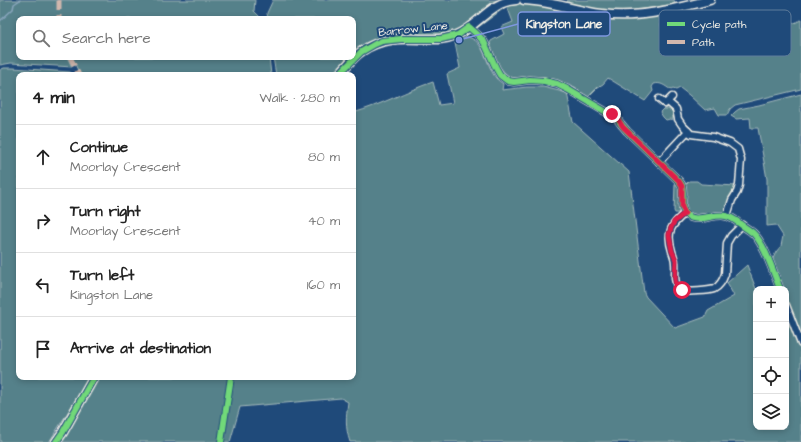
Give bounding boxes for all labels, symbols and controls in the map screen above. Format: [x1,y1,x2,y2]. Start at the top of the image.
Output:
legend [659,10,791,56]
callout: Kingston Lane [518,12,610,36]
search box [16,16,356,60]
text: Kingston Lane [526,16,603,35]
text: Cycle path [692,17,747,33]
street label: Barrow Lane [378,18,448,40]
icon: search [30,27,52,49]
text: Search here [62,28,151,49]
text: Path [692,35,715,50]
text: 4 min [32,86,75,110]
text: Walk · 280 m [259,89,340,107]
route end [603,105,621,123]
text: Continue [70,137,128,158]
icon: ahead [32,146,54,168]
text: 80 m [308,148,340,166]
text: Moorlay Crescent [70,158,181,176]
text: Turn right [70,201,141,222]
icon: right [32,210,54,232]
text: 40 m [308,212,340,230]
text: Moorlay Crescent [70,222,181,240]
text: Turn left [70,265,134,286]
icon: left [32,274,54,296]
text: 160 m [307,276,340,294]
route start [673,281,691,299]
text: Kingston Lane [70,286,153,304]
map controls [753,286,789,430]
button: + [753,286,789,322]
button: − [753,322,789,358]
icon: arrive [32,338,54,360]
text: Arrive at destination [70,338,211,359]
button: locate [753,358,789,394]
button: layers [753,394,789,430]

